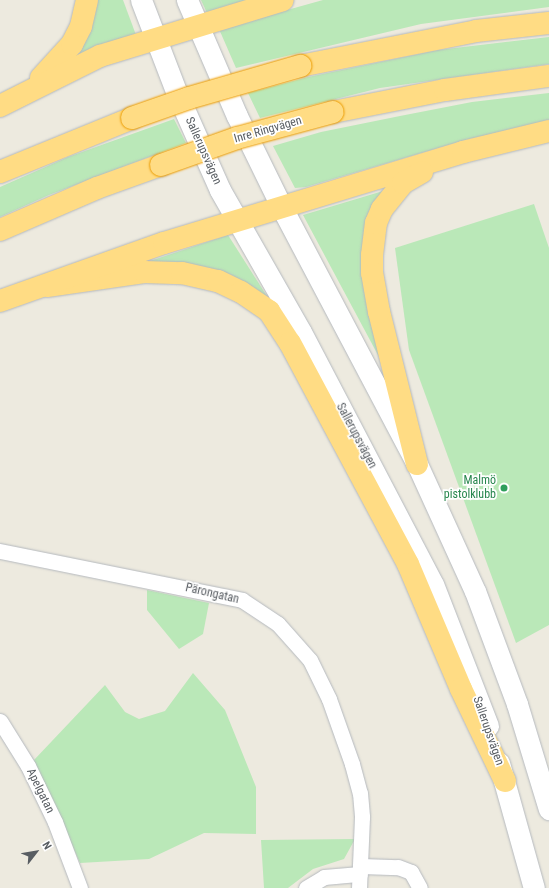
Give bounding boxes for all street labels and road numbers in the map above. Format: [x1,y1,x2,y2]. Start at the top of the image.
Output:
street label: Inre Ringvägen [232,113,304,147]
street label: Sallerupsvägen [182,115,224,187]
street label: Sallerupsvägen [333,401,379,471]
street label: Pärongatan [184,581,240,607]
street label: Sallerupsvägen [469,695,507,767]
street label: Apelgatan [23,766,57,816]

